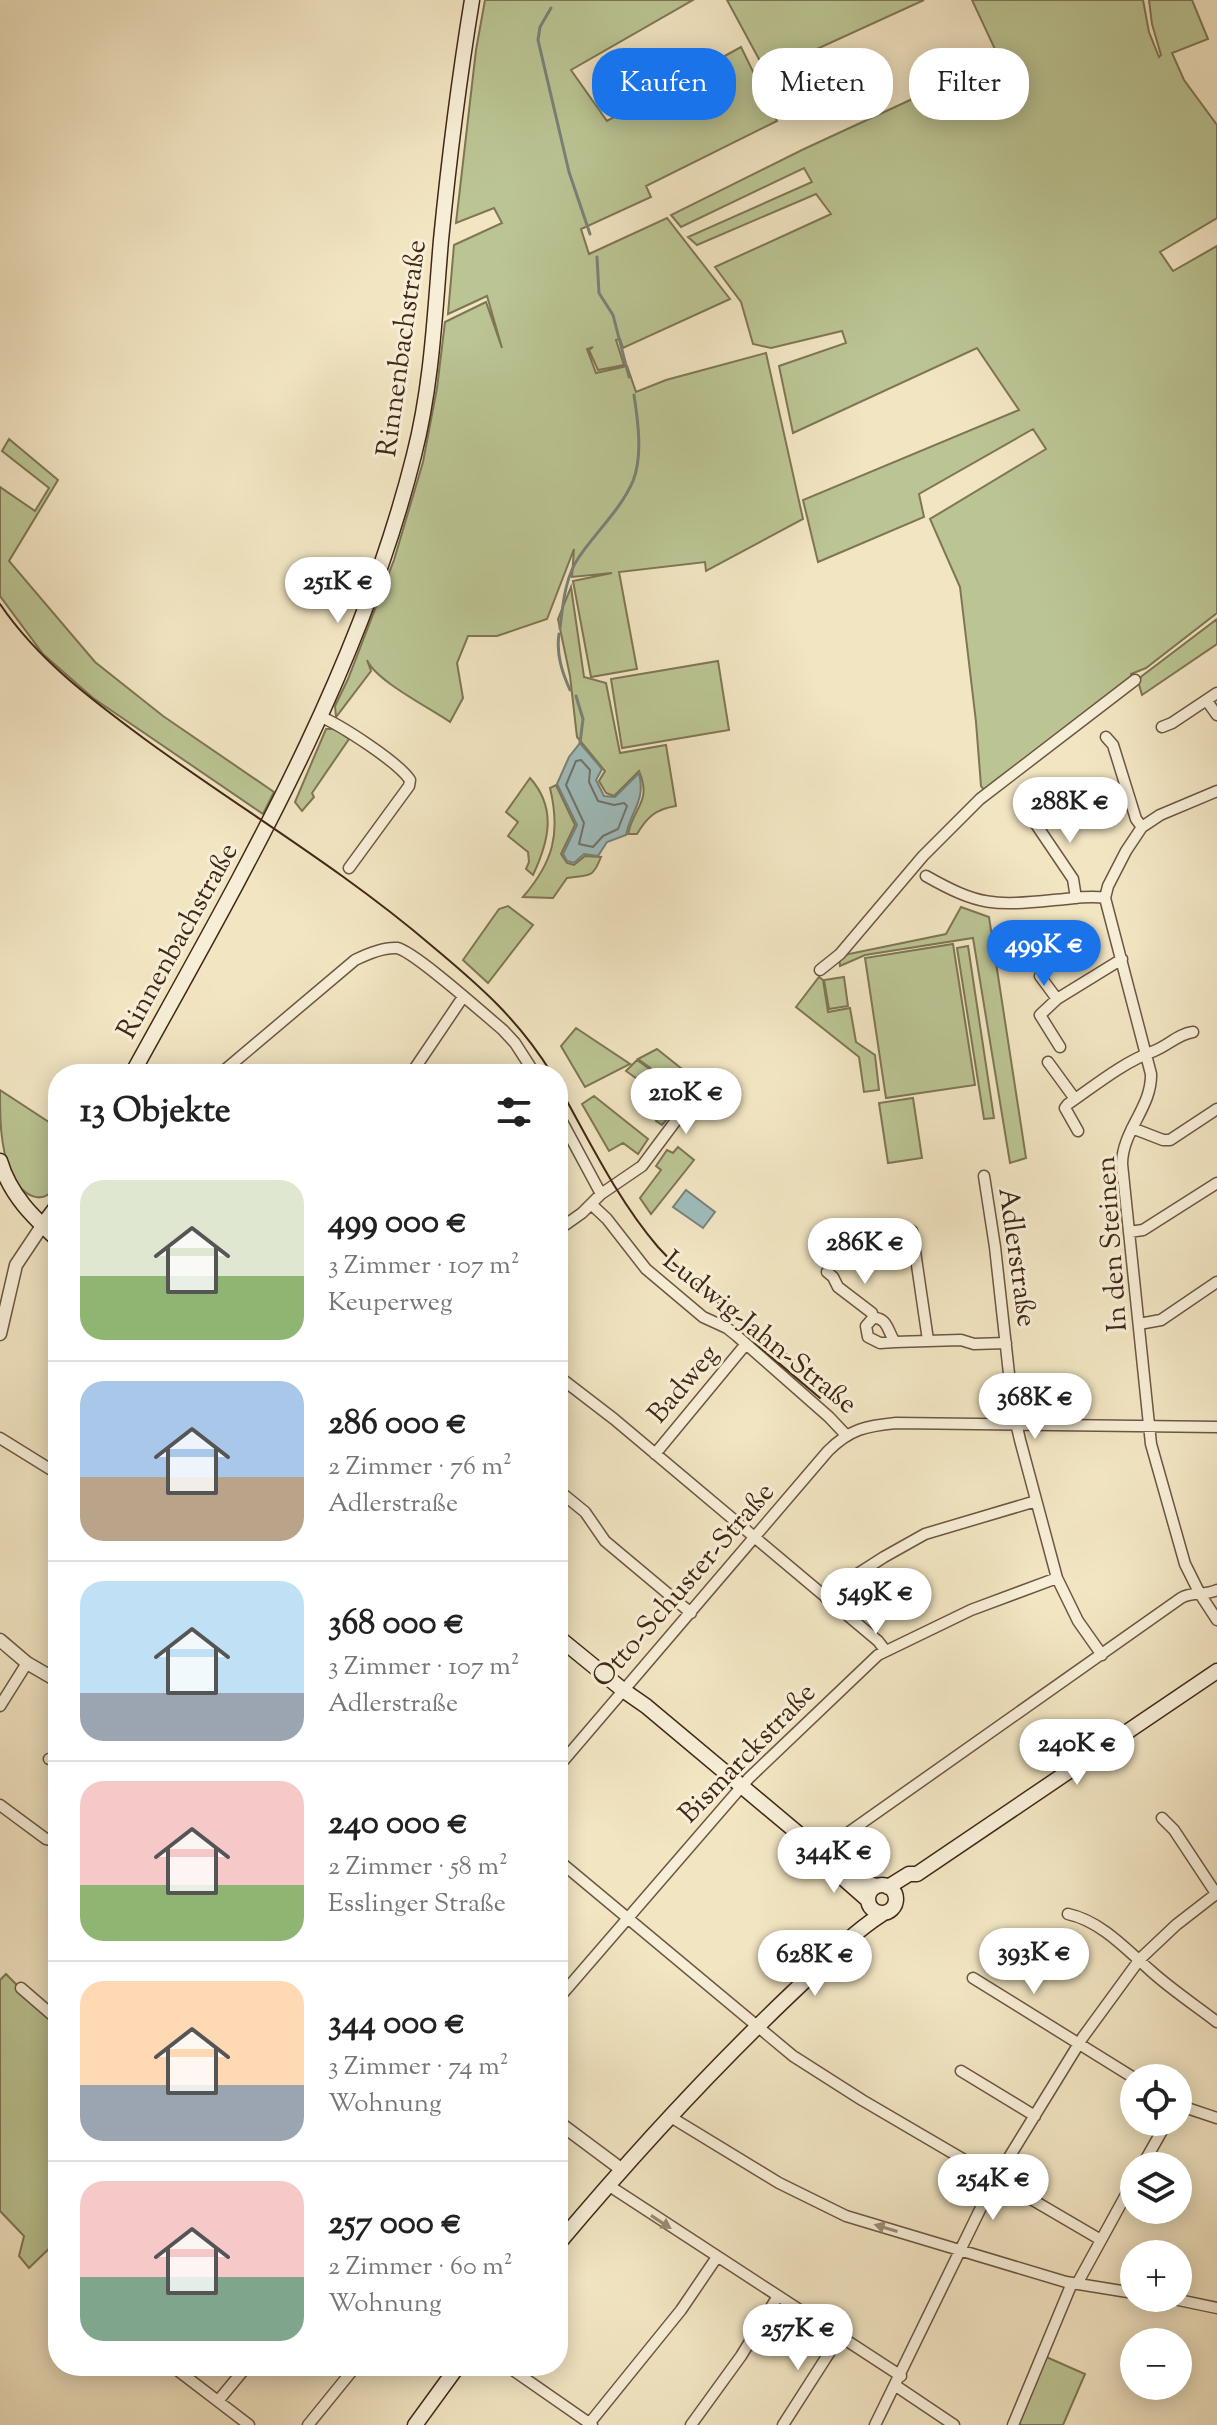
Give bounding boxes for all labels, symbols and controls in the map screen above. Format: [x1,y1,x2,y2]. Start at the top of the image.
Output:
chip: Kaufen [592,48,736,120]
chip: Mieten [752,48,893,120]
chip: Filter [909,48,1029,120]
street label: Rinnenbachstraße [368,237,438,460]
pin: 251K € [273,557,403,625]
text: 251K € [303,564,373,601]
pin: 288K € [1005,777,1135,845]
text: 288K € [1031,784,1109,821]
street label: Rinnenbachstraße [108,836,249,1047]
pin: 499K € [979,920,1109,988]
text: 499K € [1005,927,1083,964]
pin: 210K € [621,1068,751,1136]
text: 210K € [649,1075,723,1112]
text: 13 Objekte [80,1088,231,1137]
icon: filters [492,1090,536,1134]
street label: In den Steinen [1087,1155,1139,1333]
street label: Adlerstraße [986,1185,1046,1330]
text: 499 000 € [328,1199,467,1248]
icon: home [144,1212,240,1308]
pin: 286K € [800,1218,930,1286]
text: 286K € [826,1225,904,1262]
street label: Ludwig-Jahn-Straße [653,1242,865,1424]
text: 3 Zimmer · 107 m² [328,1248,519,1285]
text: Keuperweg [328,1285,453,1322]
street label: Badweg [639,1337,729,1433]
pin: 368K € [970,1373,1100,1441]
text: 368K € [997,1380,1073,1417]
text: 286 000 € [328,1400,467,1449]
icon: home [144,1413,240,1509]
text: 2 Zimmer · 76 m² [328,1449,512,1486]
street label: Otto-Schuster-Straße [584,1475,785,1697]
text: Adlerstraße [328,1486,458,1523]
pin: 549K € [811,1568,941,1636]
text: 549K € [839,1575,913,1612]
text: 368 000 € [328,1600,465,1649]
icon: home [144,1613,240,1709]
text: 3 Zimmer · 107 m² [328,1649,519,1686]
street label: Bismarckstraße [670,1675,826,1834]
text: Adlerstraße [328,1686,458,1723]
pin: 240K € [1012,1719,1142,1787]
text: 240K € [1037,1726,1117,1763]
text: 240 000 € [328,1800,468,1849]
icon: home [144,1813,240,1909]
pin: 344K € [769,1827,899,1895]
text: 344K € [795,1834,873,1871]
text: 2 Zimmer · 58 m² [328,1849,508,1886]
text: Esslinger Straße [328,1886,506,1923]
pin: 393K € [969,1928,1099,1996]
pin: 628K € [750,1930,880,1998]
text: 393K € [997,1935,1071,1972]
text: 628K € [776,1937,854,1974]
text: 344 000 € [328,2000,465,2049]
icon: home [144,2013,240,2109]
text: 3 Zimmer · 74 m² [328,2049,508,2086]
map controls [1120,2064,1192,2400]
button: locate [1120,2064,1192,2136]
text: Wohnung [328,2086,442,2123]
button: layers [1120,2152,1192,2224]
pin: 254K € [928,2154,1058,2222]
text: 254K € [956,2161,1030,2198]
text: 257 000 € [328,2200,462,2249]
icon: home [144,2213,240,2309]
one-way arrow [651,2215,672,2230]
one-way arrow [874,2221,898,2234]
button: + [1120,2240,1192,2312]
text: 2 Zimmer · 60 m² [328,2249,512,2286]
text: Wohnung [328,2286,442,2323]
pin: 257K € [733,2304,863,2372]
text: 257K € [761,2311,835,2348]
button: − [1120,2328,1192,2400]

